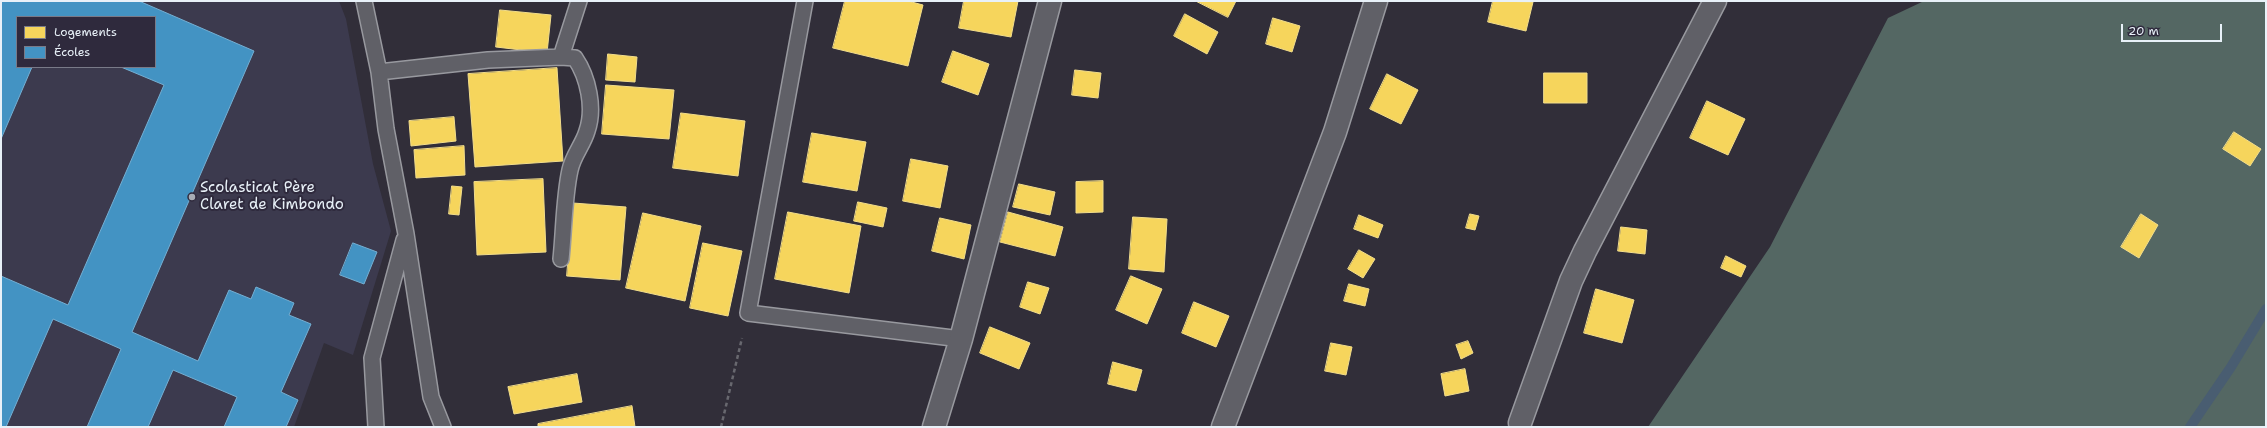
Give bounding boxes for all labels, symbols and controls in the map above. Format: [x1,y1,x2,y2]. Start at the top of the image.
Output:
legend [16,16,156,68]
scale bar [2123,16,2224,42]
text: 20 m [2128,23,2159,39]
text: Logements [54,24,117,40]
text: Écoles [54,44,90,60]
place label: Scolasticat Père Claret de Kimbondo [200,179,344,214]
marker: Scolasticat Père Claret de Kimbondo [187,192,197,202]

